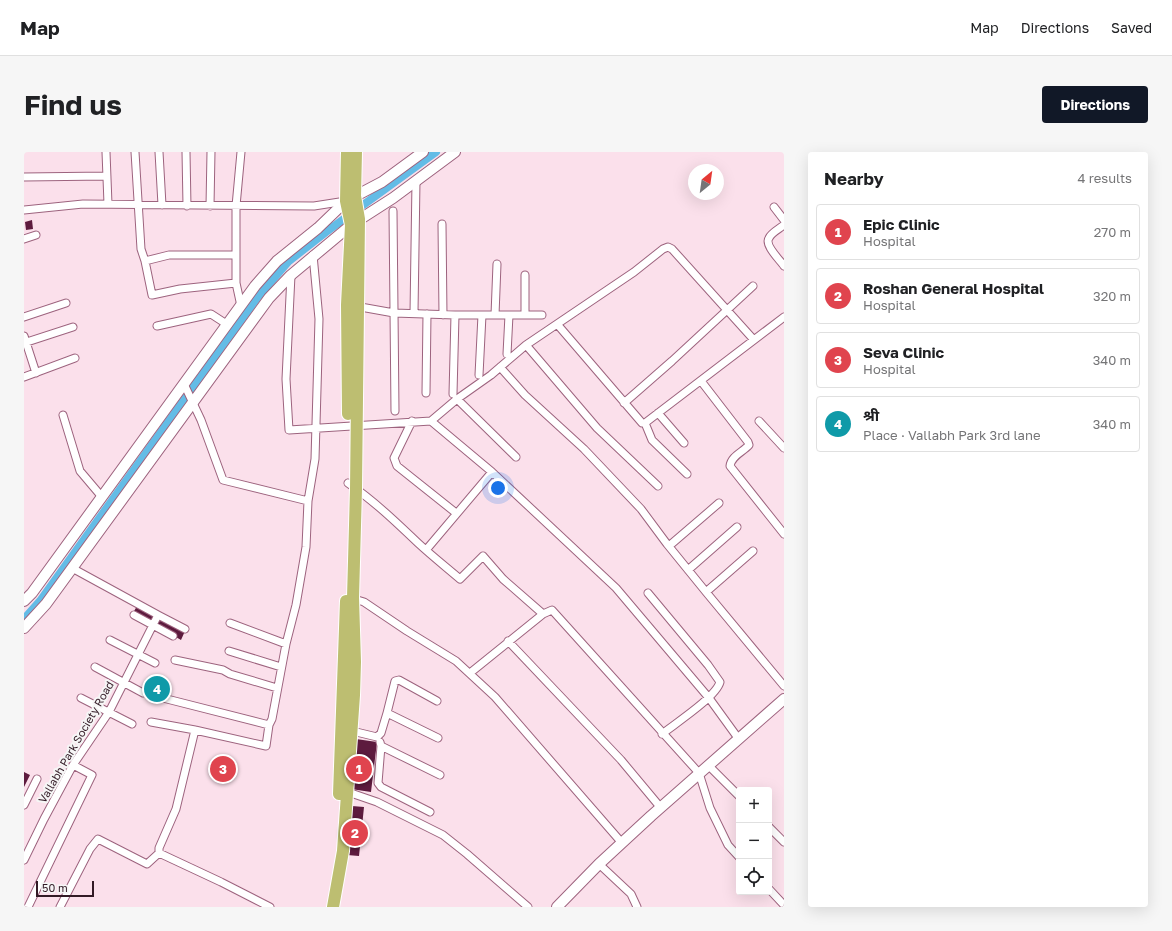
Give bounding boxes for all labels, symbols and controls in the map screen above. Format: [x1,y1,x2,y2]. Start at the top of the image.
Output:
text: Map [20,16,60,39]
text: Map [970,19,999,36]
text: Directions [1021,19,1089,36]
text: Saved [1111,19,1152,36]
button: Directions [1042,86,1148,123]
text: Find us [24,88,122,121]
north arrow [688,164,724,200]
text: Nearby [824,168,884,189]
text: 4 results [1078,170,1132,186]
text: Epic Clinic [863,215,940,233]
text: 1 [835,224,841,240]
text: 270 m [1094,224,1131,240]
text: Hospital [863,233,916,249]
text: Roshan General Hospital [863,279,1044,297]
text: 2 [834,288,842,304]
text: 320 m [1093,288,1131,304]
text: Hospital [863,297,916,313]
text: Seva Clinic [863,343,944,361]
text: 3 [834,352,842,368]
text: 340 m [1093,352,1131,368]
text: Hospital [863,361,916,377]
text: श्री [863,406,879,424]
text: 4 [834,416,842,432]
text: 340 m [1093,416,1131,432]
text: Place · Vallabh Park 3rd lane [863,427,1040,443]
your location [488,478,508,498]
pin: 4 [144,674,170,704]
street label: Vallabh Park Society Road [35,679,116,805]
pin: 3 [210,754,236,784]
pin: 1 [346,754,372,784]
map controls [736,787,772,895]
button: + [736,787,772,823]
pin: 2 [342,818,368,848]
button: − [736,823,772,859]
button: locate [736,859,772,895]
scale bar [36,879,94,898]
text: 50 m [42,881,68,894]

